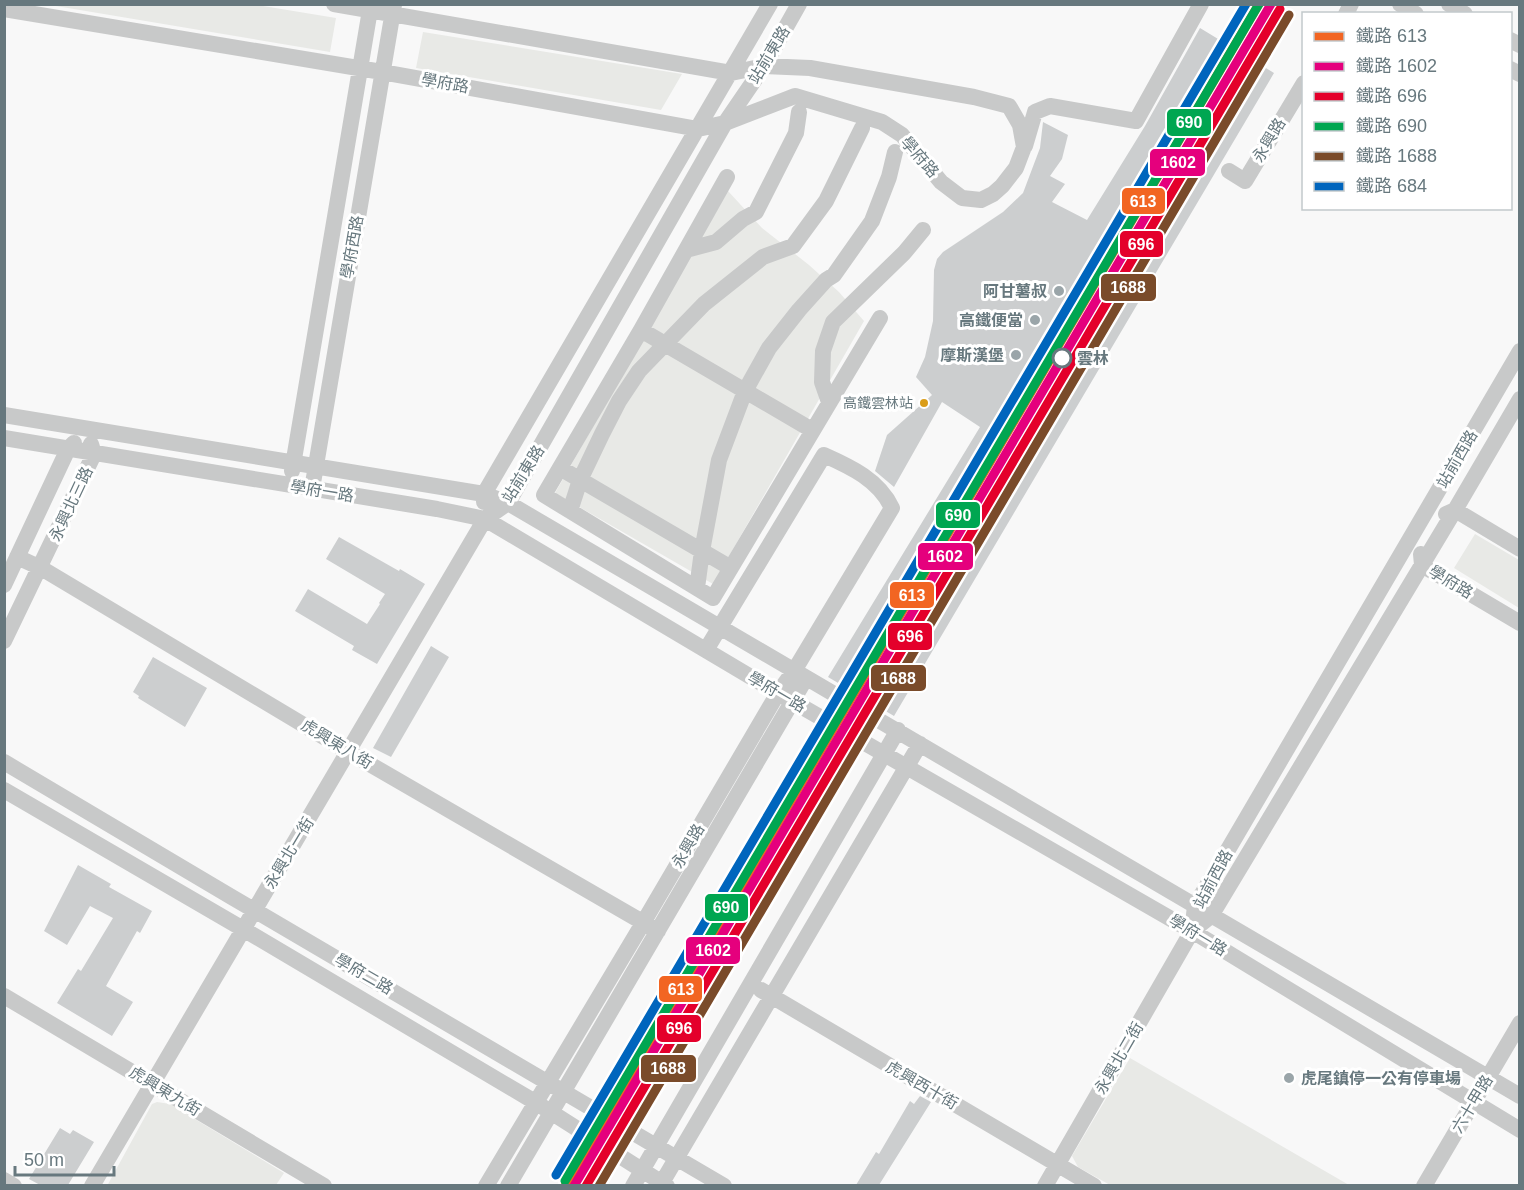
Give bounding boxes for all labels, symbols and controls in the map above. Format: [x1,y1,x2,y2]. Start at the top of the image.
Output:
legend [1302,12,1512,210]
street label: 站前東路 [745,23,793,87]
text: 鐵路 613 [1356,26,1427,46]
text: 鐵路 1602 [1356,56,1437,76]
street label: 學府路 [420,70,470,96]
text: 鐵路 696 [1356,86,1427,106]
line badge: 690 [1166,108,1212,137]
text: 690 [1176,114,1202,131]
street label: 永興路 [1249,115,1289,165]
text: 鐵路 690 [1356,116,1427,136]
street label: 學府路 [898,133,942,181]
text: 鐵路 1688 [1356,146,1437,166]
line badge: 1602 [1149,148,1206,177]
text: 1602 [1160,154,1196,171]
text: 鐵路 684 [1356,176,1427,196]
line badge: 613 [1121,187,1166,215]
text: 613 [1130,193,1156,210]
street label: 學府西路 [338,214,366,280]
line badge: 696 [1119,230,1164,258]
text: 696 [1128,236,1154,253]
line badge: 1688 [1100,273,1157,302]
text: 1688 [1110,279,1146,296]
place label: 阿甘薯叔 [983,283,1047,300]
marker: 阿甘薯叔 [1052,284,1066,298]
place label: 高鐵便當 [959,312,1023,329]
marker: 高鐵便當 [1028,313,1042,327]
place label: 摩斯漢堡 [940,346,1004,364]
marker: 摩斯漢堡 [1009,348,1023,362]
marker: 雲林 [1052,348,1072,368]
place label: 雲林 [1077,350,1109,367]
place label: 高鐵雲林站 [843,395,913,411]
marker: 高鐵雲林站 [918,397,930,409]
street label: 站前西路 [1434,427,1480,491]
street label: 站前東路 [499,442,547,506]
street label: 永興北三路 [46,464,96,544]
street label: 學府一路 [289,478,355,504]
line badge: 690 [935,501,981,529]
text: 690 [945,507,971,524]
line badge: 1602 [917,542,974,571]
text: 1602 [927,548,963,565]
street label: 學府路 [1426,562,1476,602]
line badge: 613 [889,581,935,609]
text: 613 [899,587,925,604]
line badge: 696 [887,622,933,651]
text: 696 [897,628,923,645]
line badge: 1688 [870,664,927,692]
street label: 學府一路 [745,669,809,715]
text: 1688 [880,670,916,687]
street label: 虎興東八街 [298,716,376,772]
street label: 永興北一街 [261,814,317,892]
street label: 永興路 [669,821,707,871]
street label: 站前西路 [1190,847,1236,911]
line badge: 690 [704,893,749,922]
text: 690 [713,899,739,916]
street label: 學府一路 [1166,911,1230,959]
line badge: 1602 [685,936,741,965]
text: 1602 [695,942,731,959]
street label: 學府二路 [332,951,396,997]
line badge: 613 [658,975,703,1003]
text: 613 [668,981,694,998]
line badge: 696 [656,1014,702,1043]
street label: 永興北二街 [1092,1019,1146,1097]
text: 696 [666,1020,692,1037]
line badge: 1688 [640,1054,697,1083]
street label: 虎興西十街 [883,1058,961,1112]
text: 1688 [650,1060,686,1077]
street label: 虎興東九街 [126,1063,204,1119]
place label: 虎尾鎮停一公有停車場 [1301,1069,1461,1087]
marker: 虎尾鎮停一公有停車場 [1282,1071,1296,1085]
street label: 六十甲路 [1448,1072,1496,1136]
scale bar [15,1139,114,1177]
text: 50 m [24,1150,64,1170]

